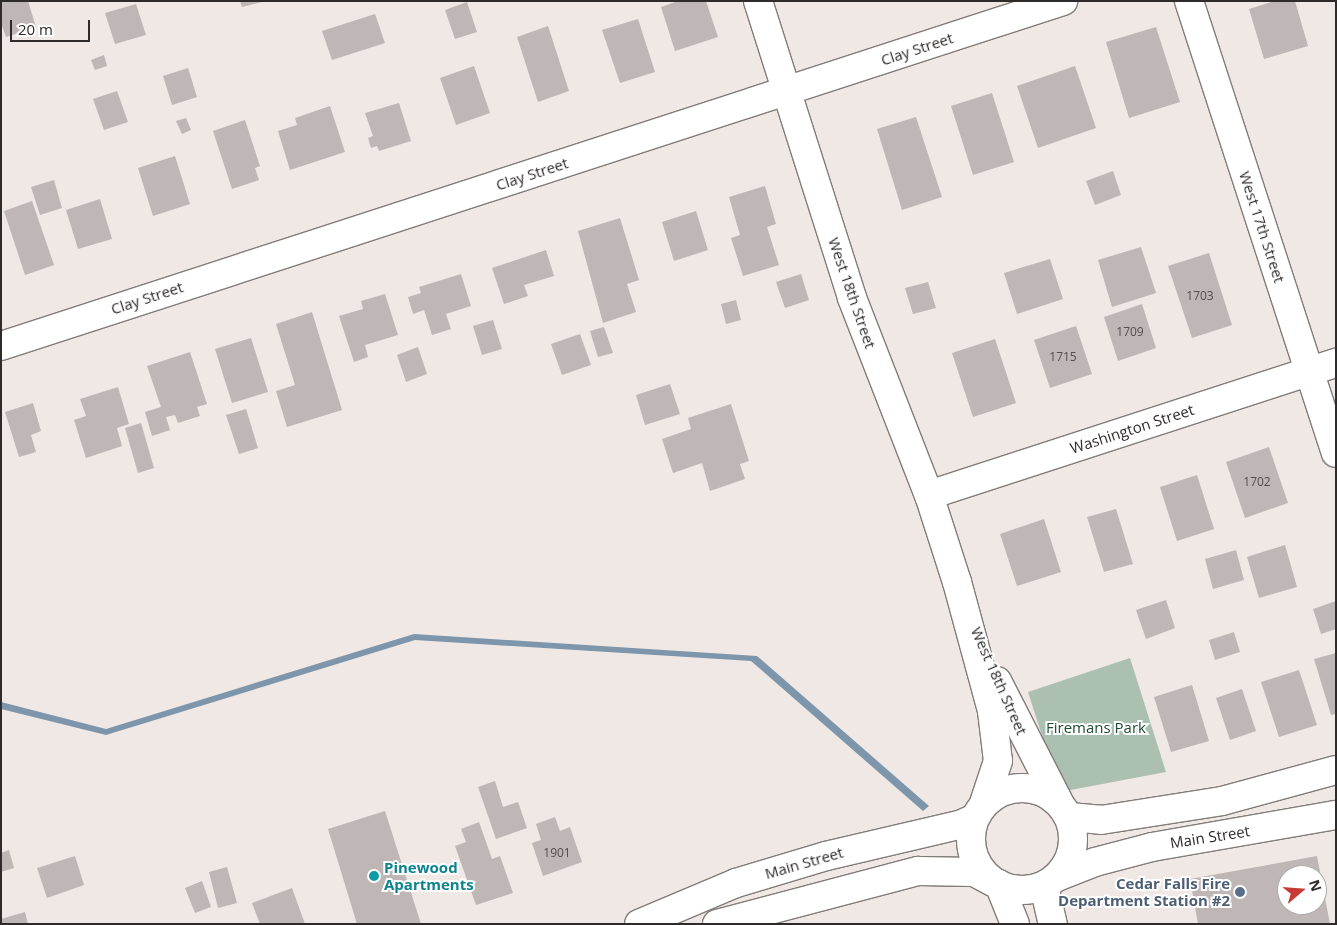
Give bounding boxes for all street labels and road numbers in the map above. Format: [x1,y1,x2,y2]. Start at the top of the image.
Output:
street label: Clay Street [879,29,955,69]
street label: Clay Street [494,154,570,194]
street label: West 17th Street [1235,169,1289,285]
street label: West 18th Street [825,235,879,351]
street label: Clay Street [109,278,185,318]
street label: Washington Street [1068,401,1196,457]
street label: West 18th Street [967,624,1031,738]
street label: Main Street [1169,822,1251,852]
street label: Main Street [763,843,845,883]

